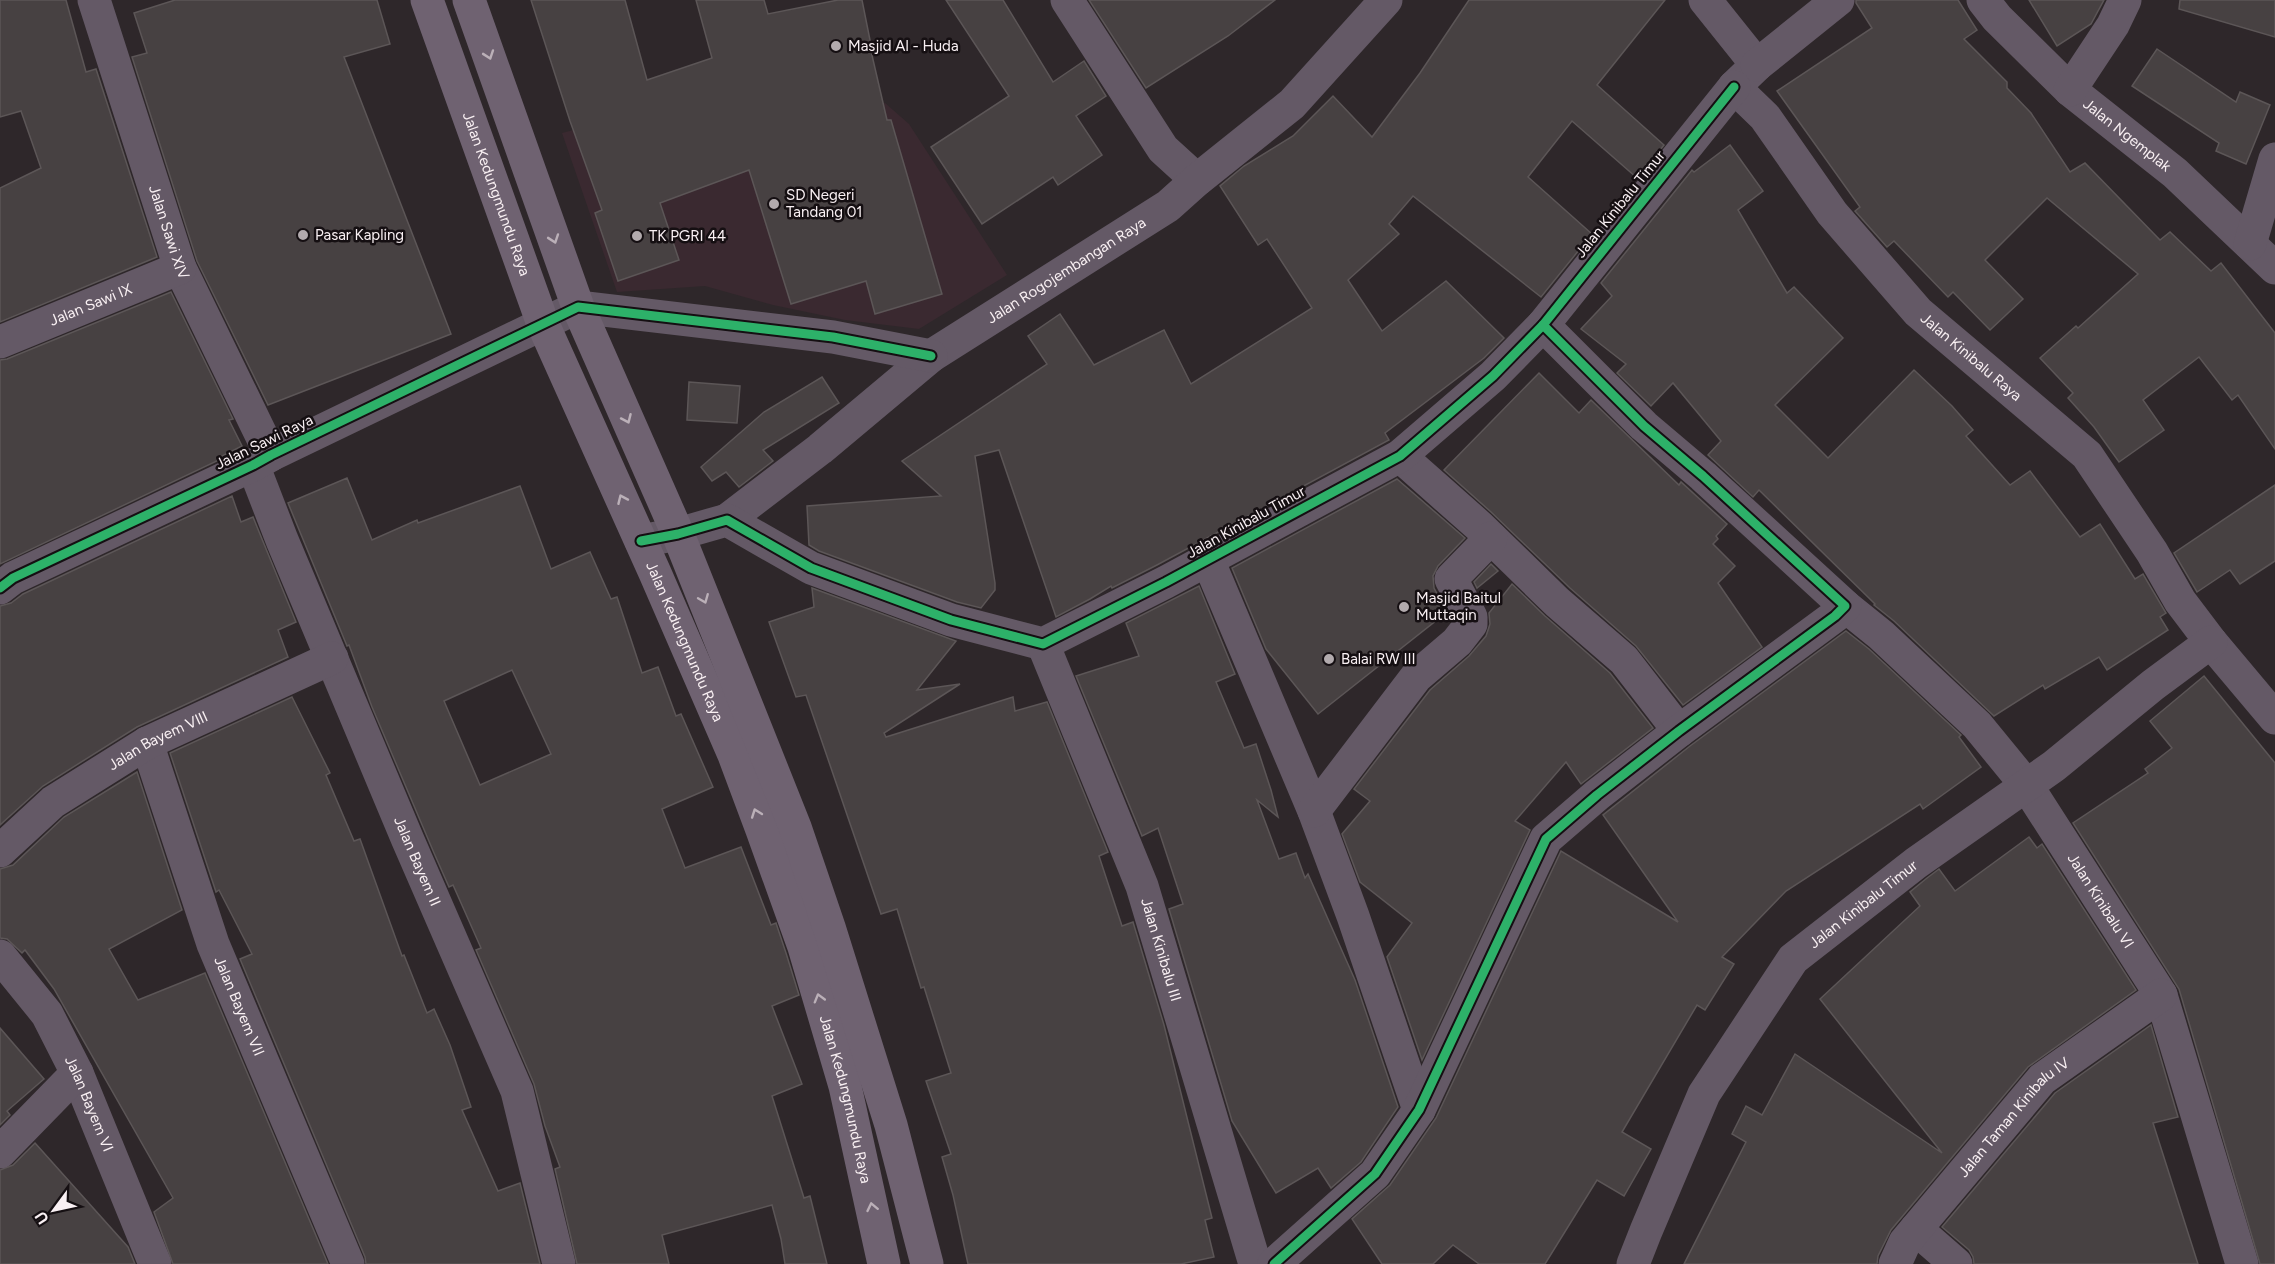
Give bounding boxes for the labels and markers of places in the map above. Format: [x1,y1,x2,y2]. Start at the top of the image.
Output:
place label: Masjid Al - Huda [848,37,959,55]
marker: Masjid Al - Huda [829,39,843,53]
place label: SD Negeri Tandang 01 [786,186,863,221]
marker: SD Negeri Tandang 01 [767,197,781,211]
place label: Pasar Kapling [315,226,404,244]
place label: TK PGRI 44 [649,227,726,245]
marker: Pasar Kapling [296,228,310,242]
marker: TK PGRI 44 [630,229,644,243]
place label: Masjid Baitul Muttaqin [1416,589,1501,624]
marker: Masjid Baitul Muttaqin [1397,600,1411,614]
place label: Balai RW III [1341,650,1416,668]
marker: Balai RW III [1322,652,1336,666]

